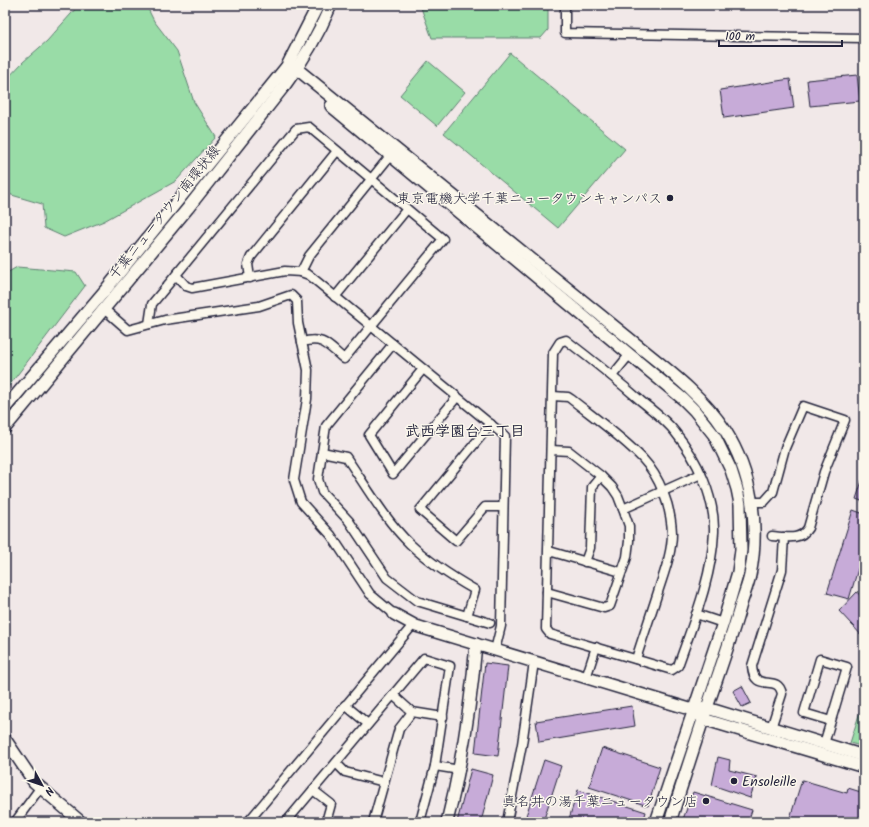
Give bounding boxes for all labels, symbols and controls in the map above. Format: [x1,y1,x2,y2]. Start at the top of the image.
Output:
scale bar [719,22,842,48]
text: 100 m [725,27,756,46]
street label: 千葉ニュータウン南環状線 [103,141,226,285]
place label: 東京電機大学千葉ニュータウンキャンパス [397,188,662,210]
marker: 東京電機大学千葉ニュータウンキャンパス [665,193,675,203]
district label: 武西学園台三丁目 [405,420,525,444]
north arrow [22,765,62,805]
place label: Ensoleille [742,771,797,793]
marker: Ensoleille [729,776,739,786]
text: N [40,782,58,799]
place label: 真名井の湯千葉ニュータウン店 [502,791,698,813]
marker: 真名井の湯千葉ニュータウン店 [701,796,711,806]

